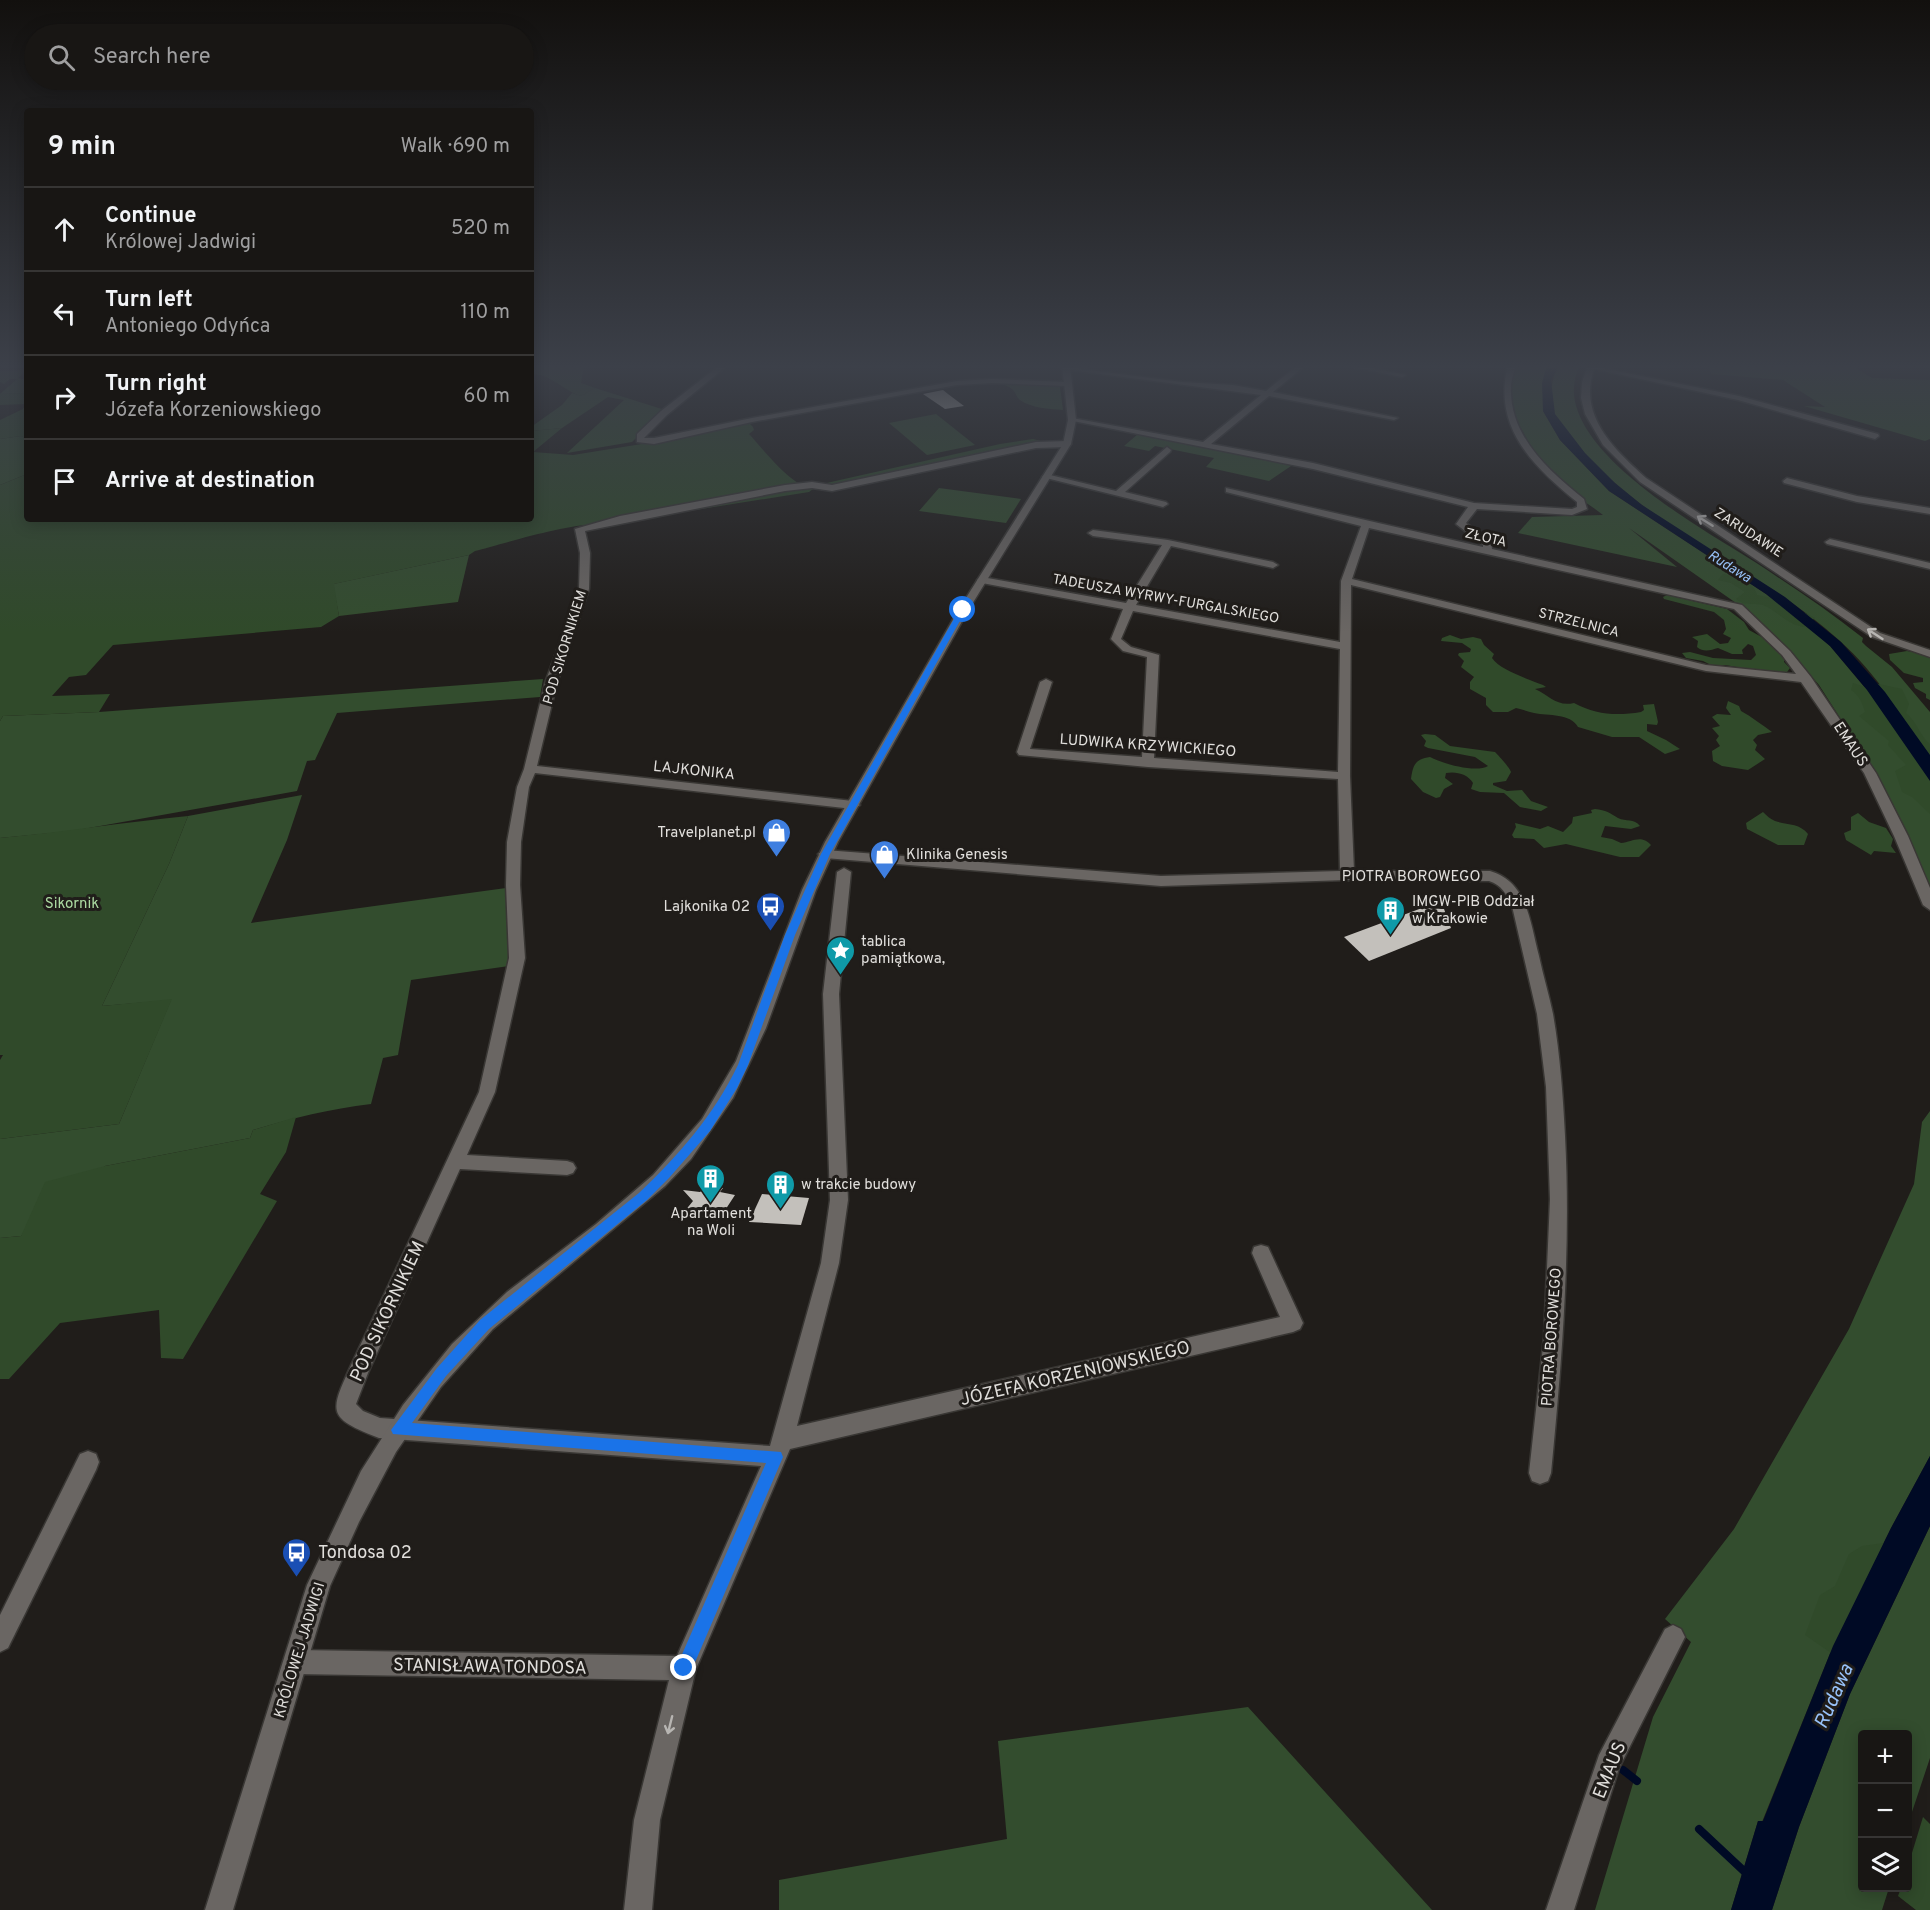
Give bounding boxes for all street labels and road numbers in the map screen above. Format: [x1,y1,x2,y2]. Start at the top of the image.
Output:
street label: ZARUDAWIE [1710,505,1786,562]
street label: ZŁOTA [1463,525,1508,552]
street label: TADEUSZA WYRWY-FURGALSKIEGO [1051,571,1280,628]
street label: POD SIKORNIKIEM [540,588,591,707]
street label: STRZELNICA [1536,605,1621,642]
street label: EMAUS [1828,719,1871,771]
street label: LUDWIKA KRZYWICKIEGO [1059,731,1237,762]
street label: LAJKONIKA [652,758,736,785]
street label: PIOTRA BOROWEGO [1342,868,1480,887]
street label: POD SIKORNIKIEM [346,1238,431,1386]
street label: PIOTRA BOROWEGO [1538,1267,1567,1407]
street label: JÓZEFA KORZENIOWSKIEGO [958,1335,1192,1412]
street label: KRÓLOWEJ JADWIGI [269,1580,330,1721]
street label: STANISŁAWA TONDOSA [393,1654,587,1681]
street label: EMAUS [1589,1739,1632,1802]

